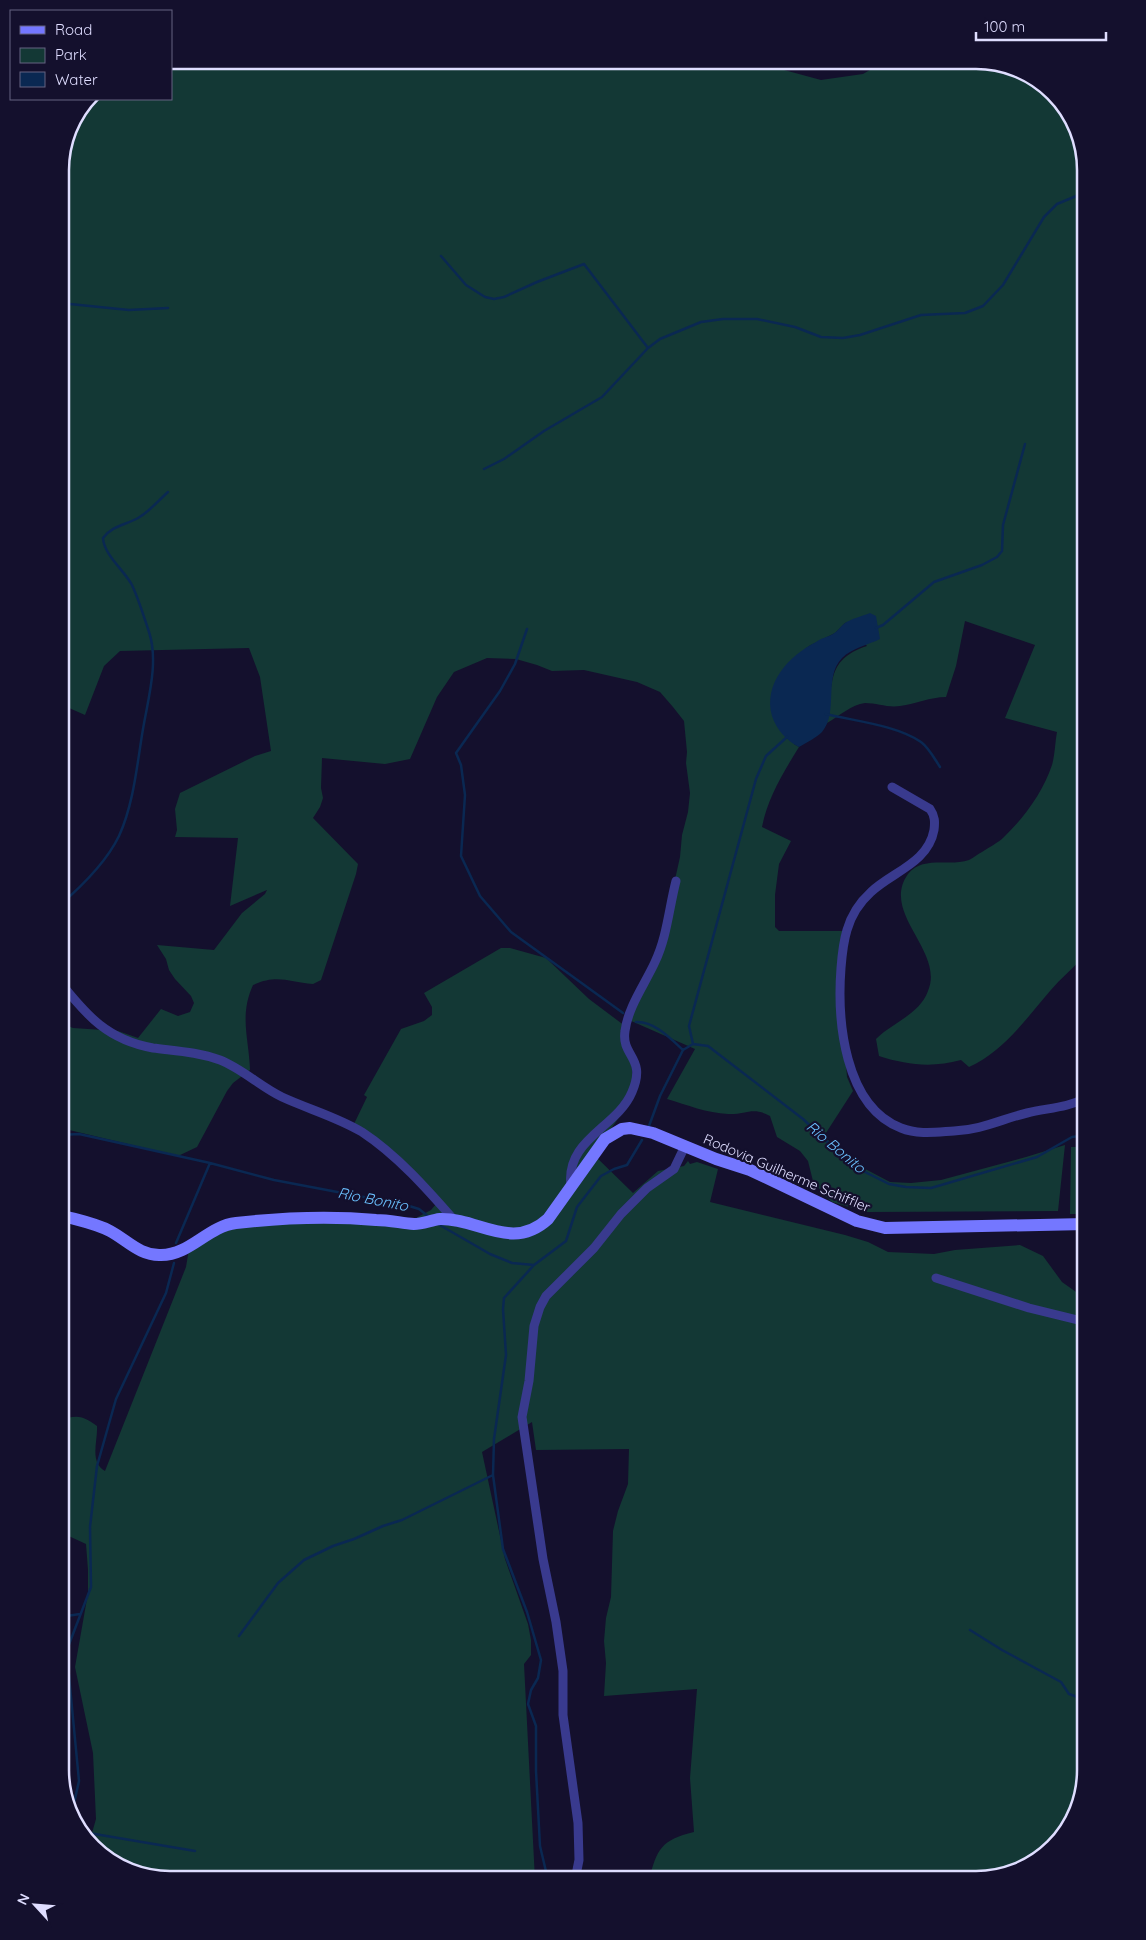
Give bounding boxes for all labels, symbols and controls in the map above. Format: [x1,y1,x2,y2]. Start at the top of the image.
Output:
legend [10,10,172,100]
scale bar [976,10,1106,42]
text: 100 m [984,17,1025,36]
text: Road [55,20,92,39]
text: Park [55,45,87,64]
text: Water [55,70,98,89]
water label: Rio Bonito [803,1117,870,1178]
street label: Rodovia Guilherme Schiffler [701,1130,874,1217]
water label: Rio Bonito [336,1183,411,1215]
north arrow [10,1880,60,1930]
text: N [13,1891,34,1908]

